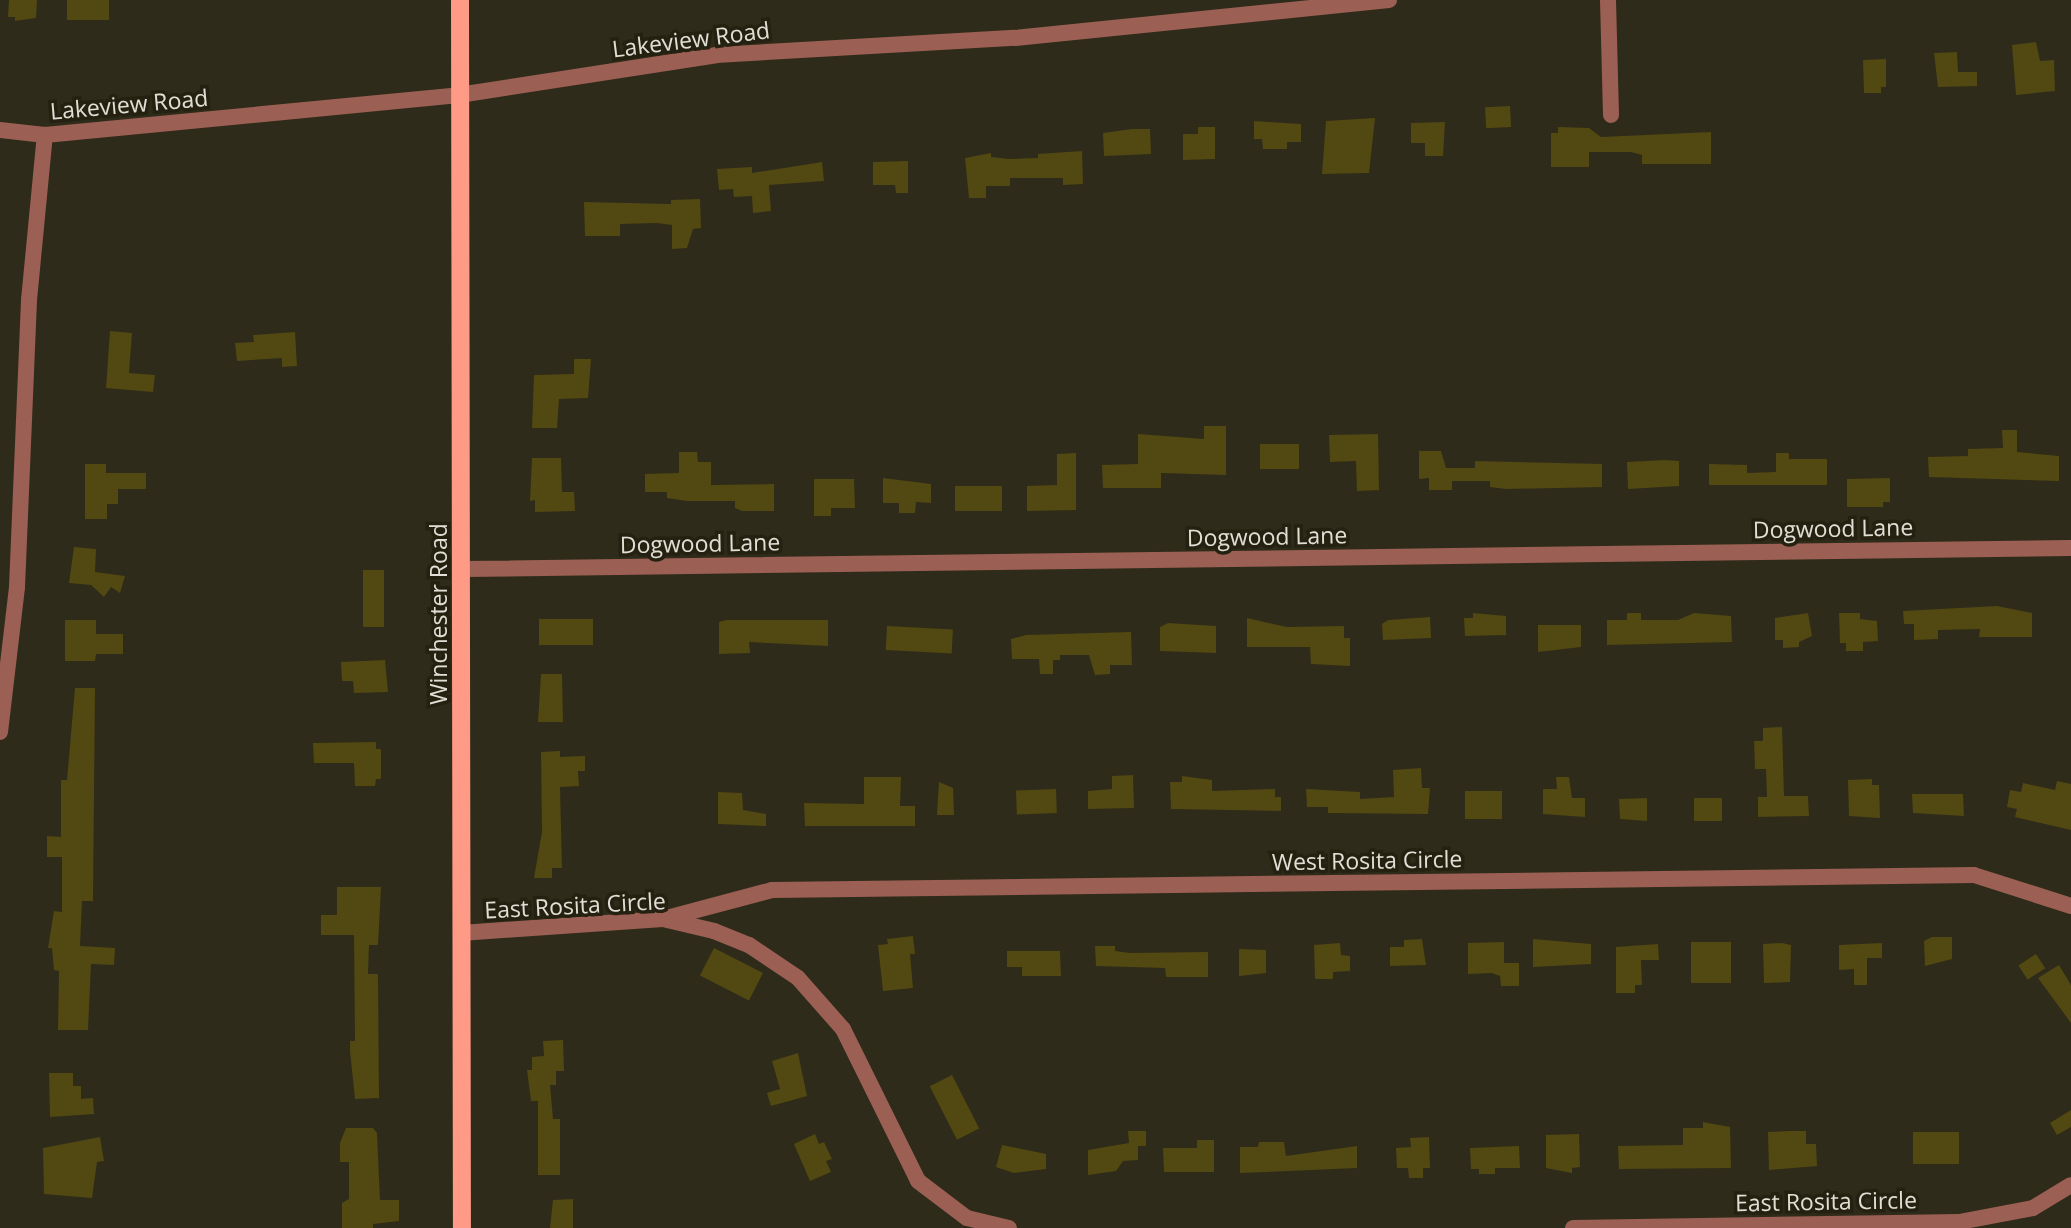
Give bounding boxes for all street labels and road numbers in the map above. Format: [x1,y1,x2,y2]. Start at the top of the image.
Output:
street label: Lakeview Road [611,16,771,62]
street label: Lakeview Road [49,83,209,125]
street label: Dogwood Lane [1753,513,1913,543]
street label: Dogwood Lane [1187,521,1347,551]
street label: Winchester Road [424,523,452,705]
street label: Dogwood Lane [620,528,780,558]
street label: West Rosita Circle [1272,845,1462,875]
street label: East Rosita Circle [483,886,667,924]
street label: East Rosita Circle [1735,1186,1917,1216]

